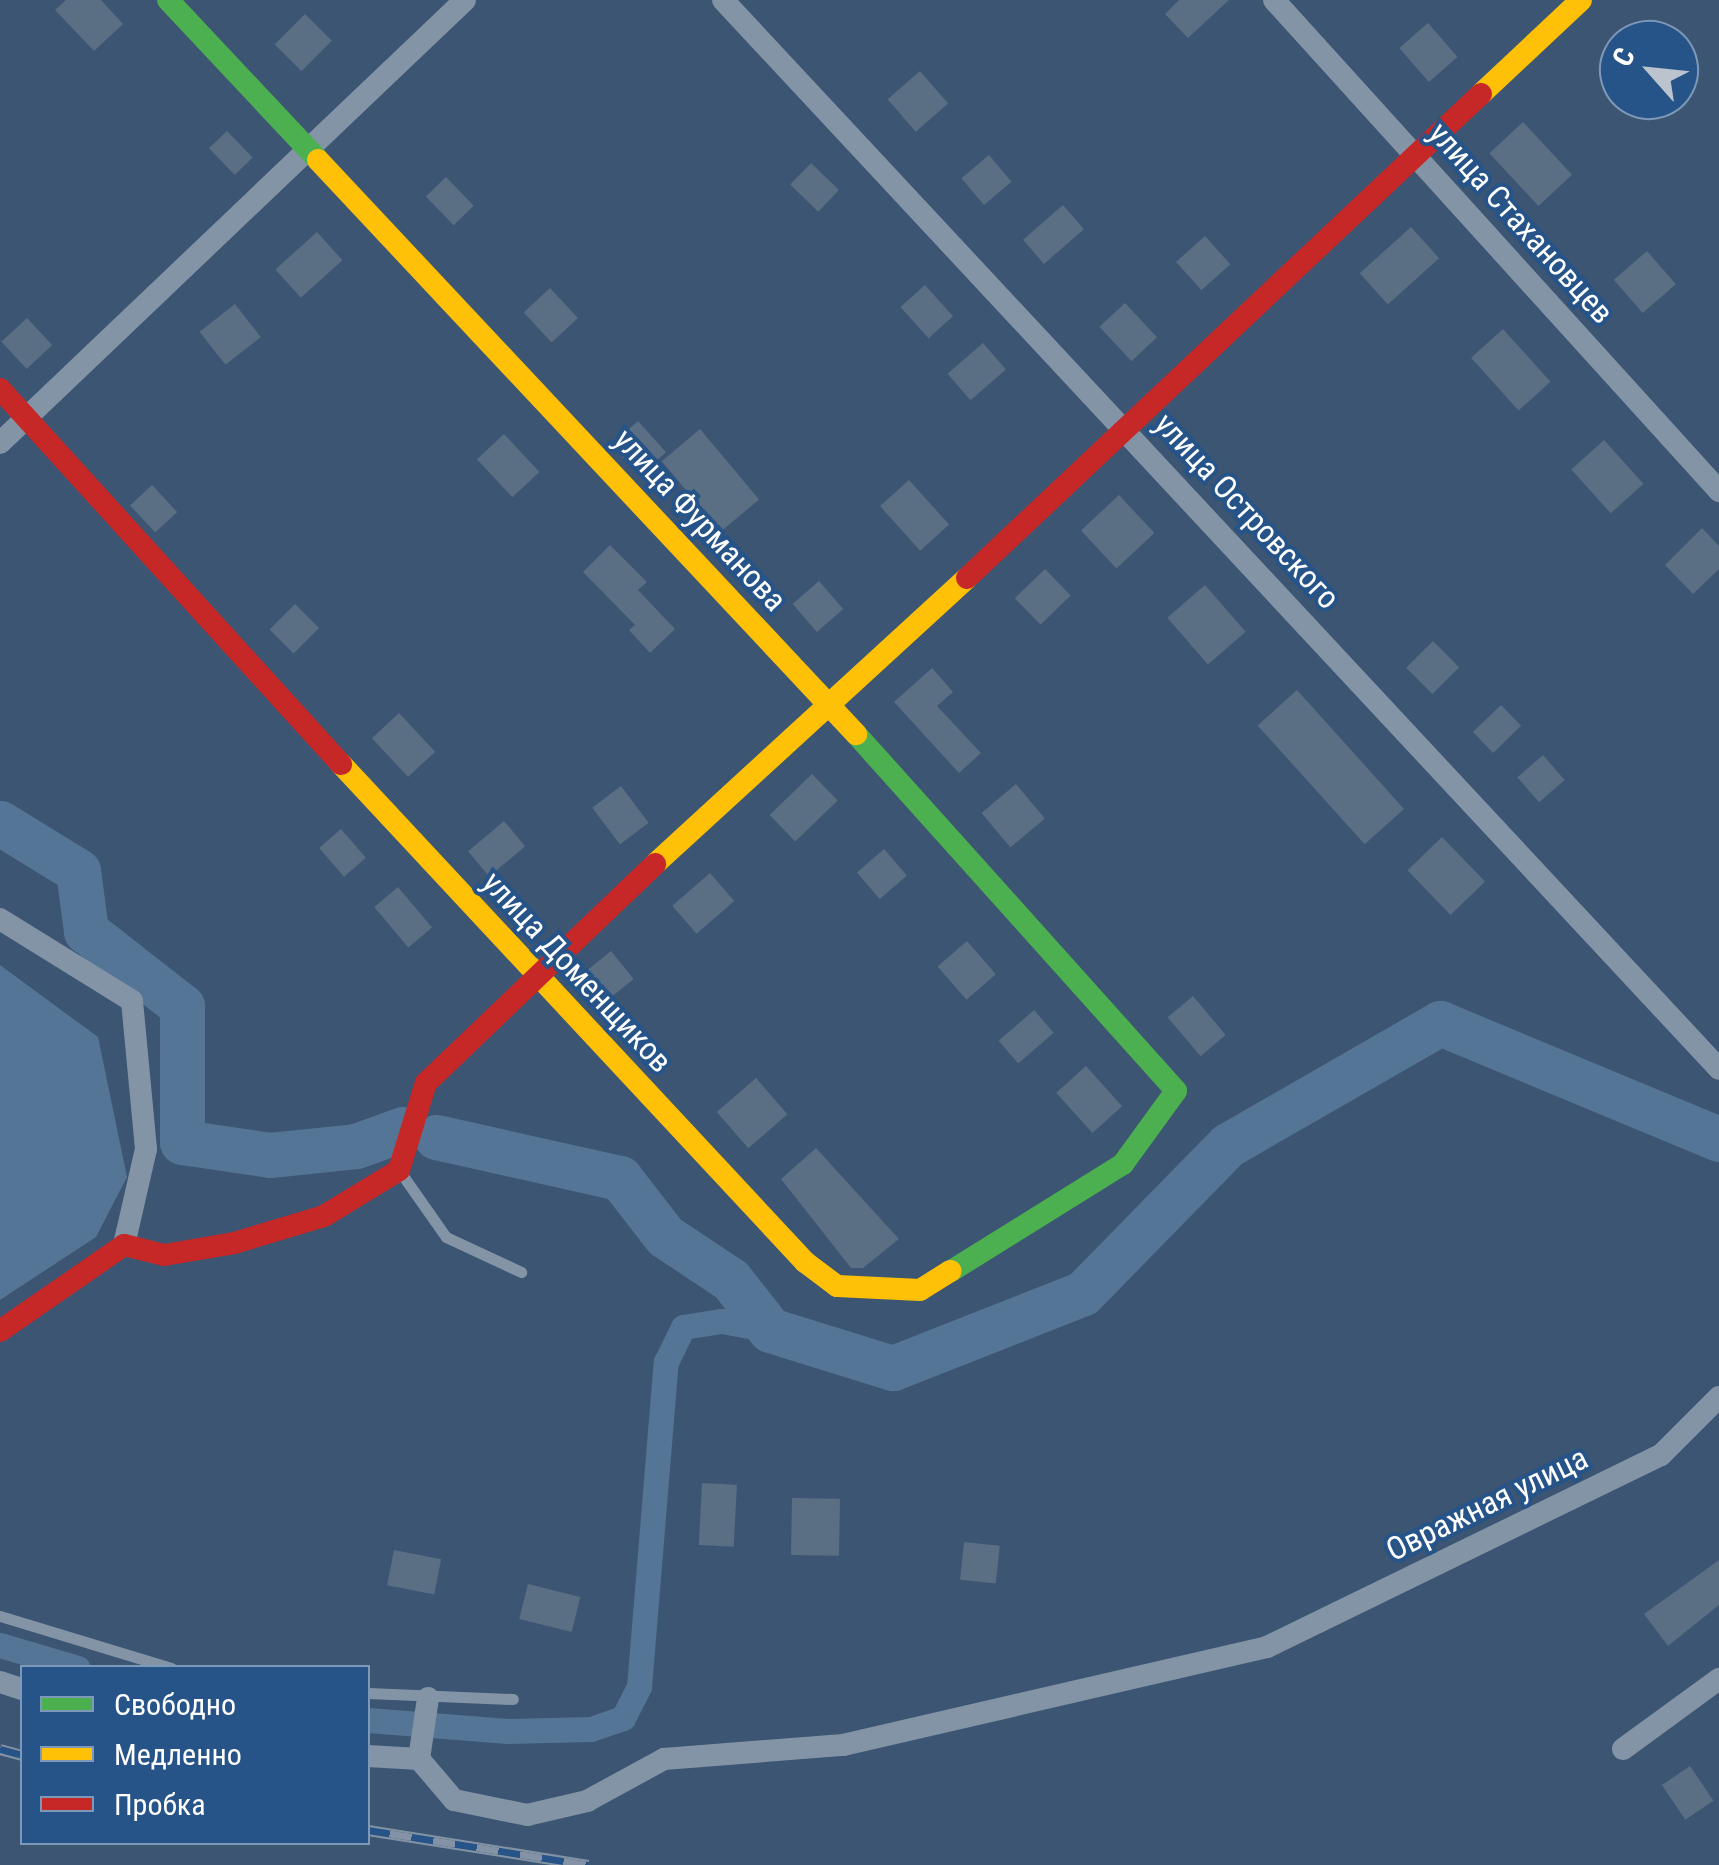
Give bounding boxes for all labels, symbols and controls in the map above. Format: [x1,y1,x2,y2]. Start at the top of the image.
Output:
north arrow [1599,20,1699,120]
text: С [1605,42,1642,72]
street label: улица Стахановцев [1421,115,1621,331]
street label: улица Островского [1146,405,1348,617]
street label: улица Фурманова [606,421,794,619]
street label: улица Доменщиков [474,864,680,1080]
street label: Овражная улица [1380,1439,1594,1569]
legend [20,1665,370,1845]
text: Свободно [114,1687,236,1722]
text: Медленно [114,1737,242,1772]
text: Пробка [114,1787,206,1822]

